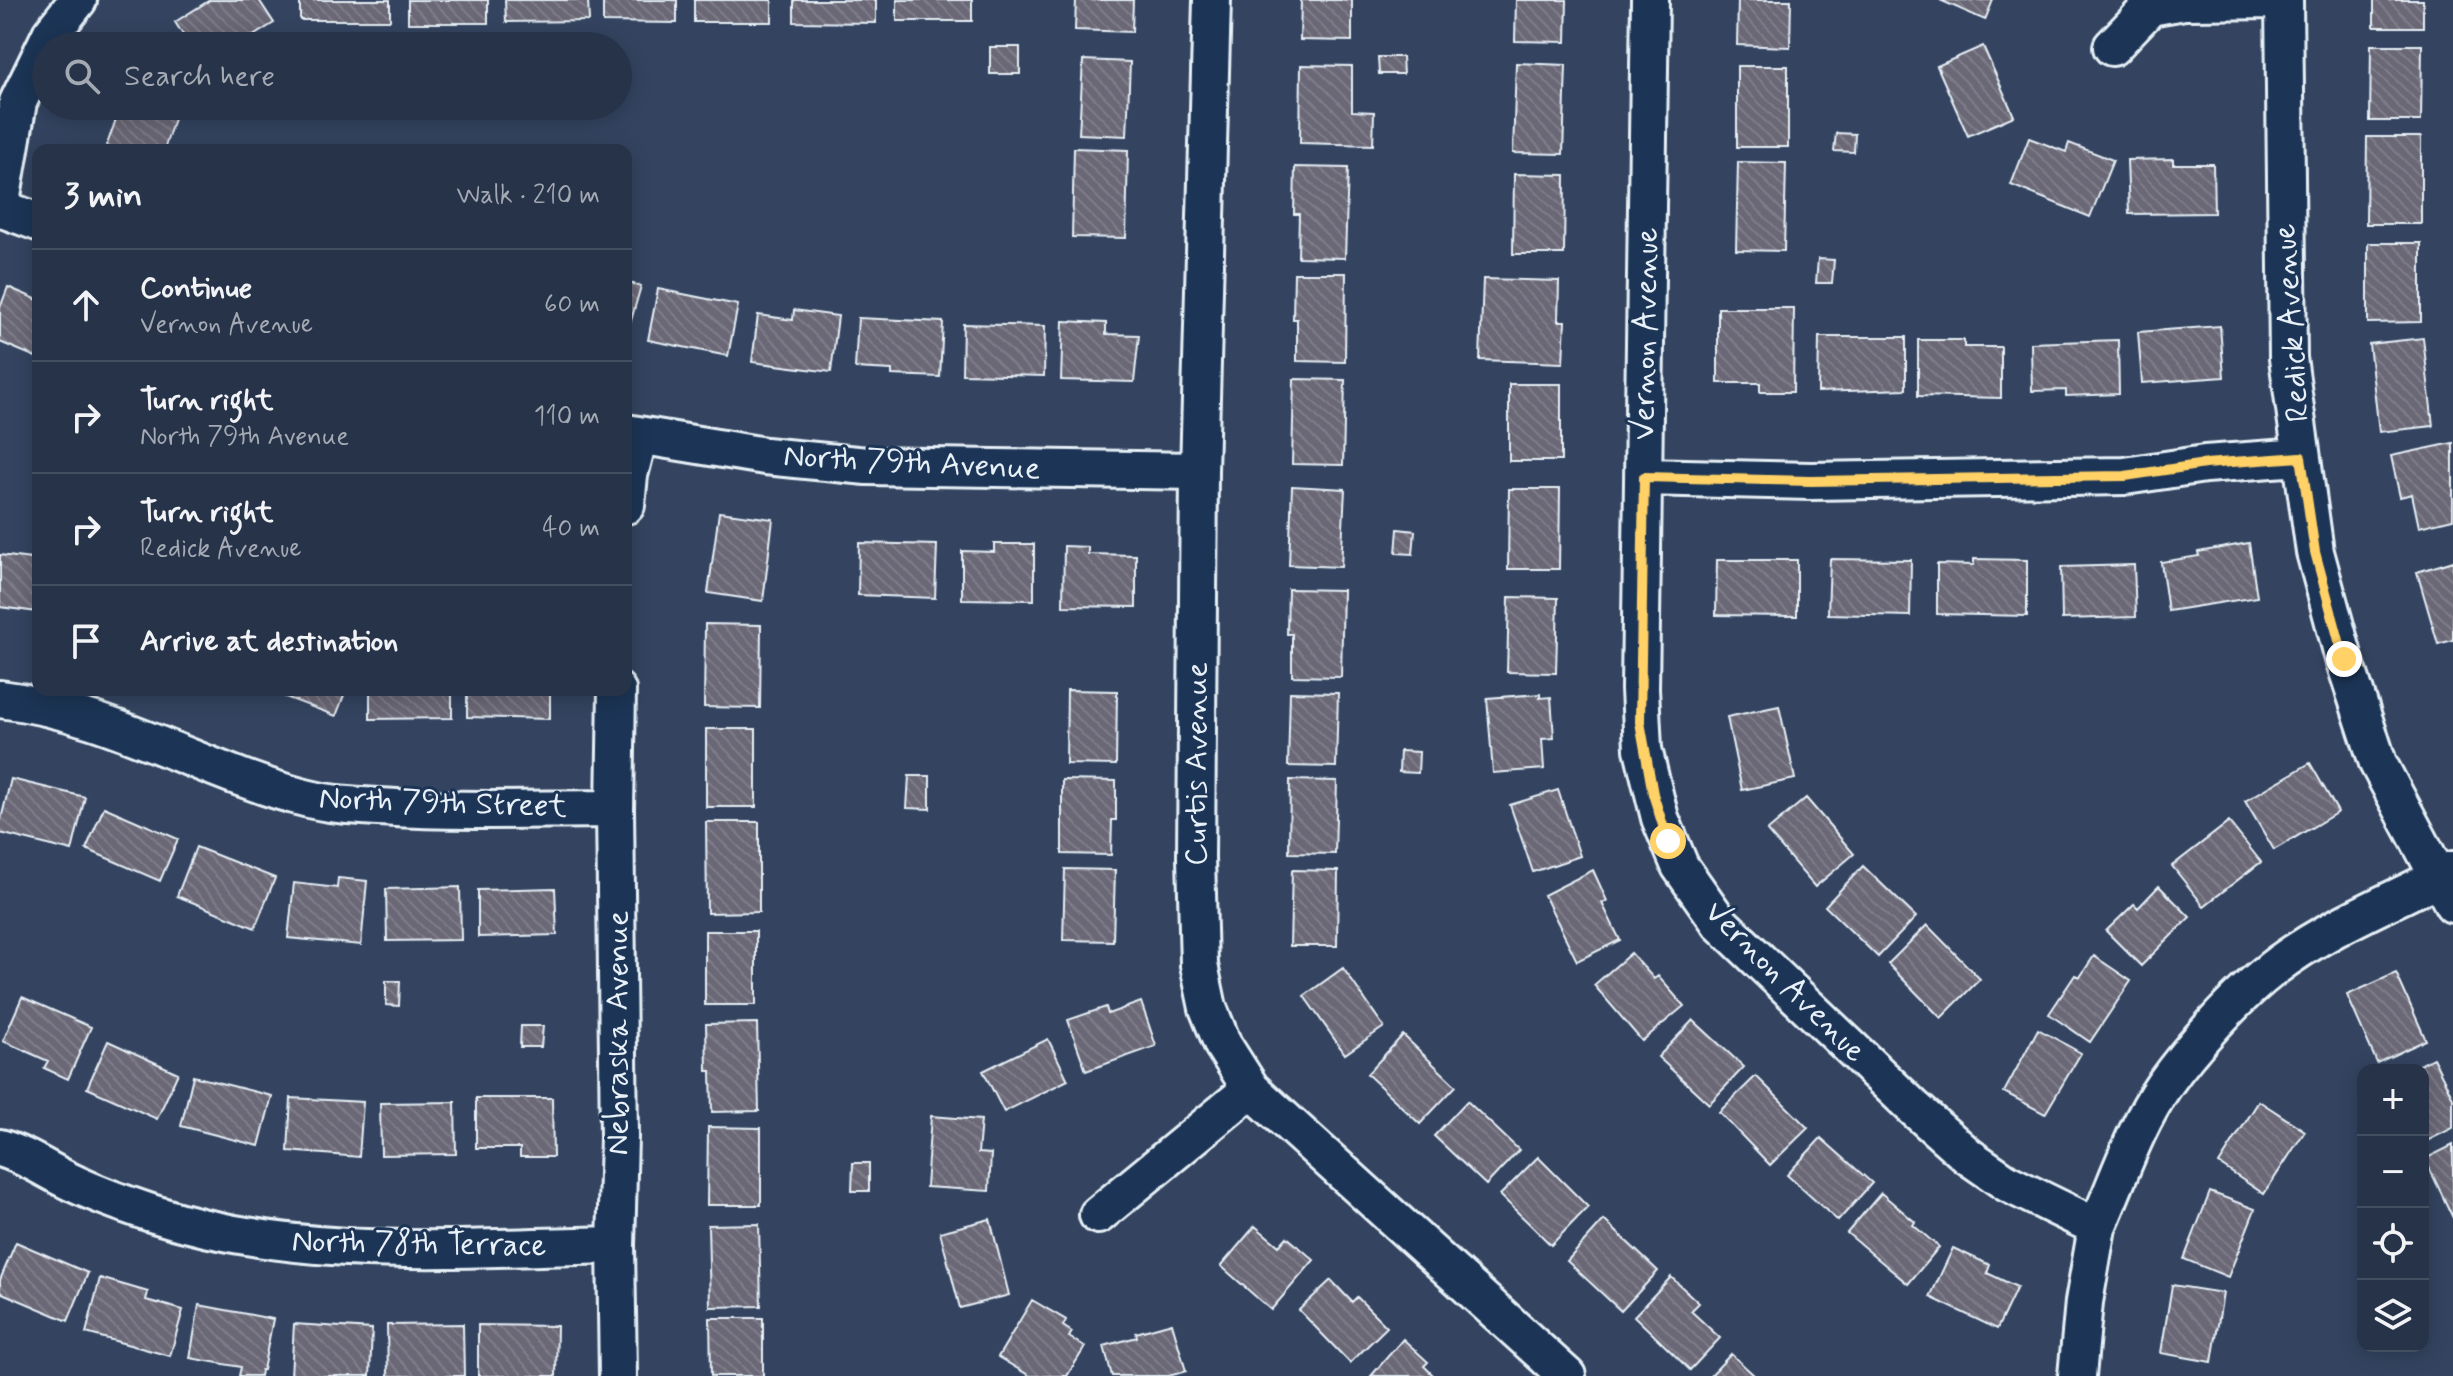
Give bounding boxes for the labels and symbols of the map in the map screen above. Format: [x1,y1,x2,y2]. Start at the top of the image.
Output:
street label: Redick Avenue [2264,222,2320,424]
street label: Vernon Avenue [1623,227,1669,441]
street label: North 79th Avenue [782,435,1042,491]
route end [2326,641,2362,677]
street label: Curtis Avenue [1176,662,1218,866]
street label: North 79th Street [318,778,568,828]
route start [1650,823,1686,859]
street label: Vernon Avenue [1695,892,1875,1072]
street label: Nebraska Avenue [597,911,639,1155]
street label: North 78th Terrace [291,1221,547,1267]

